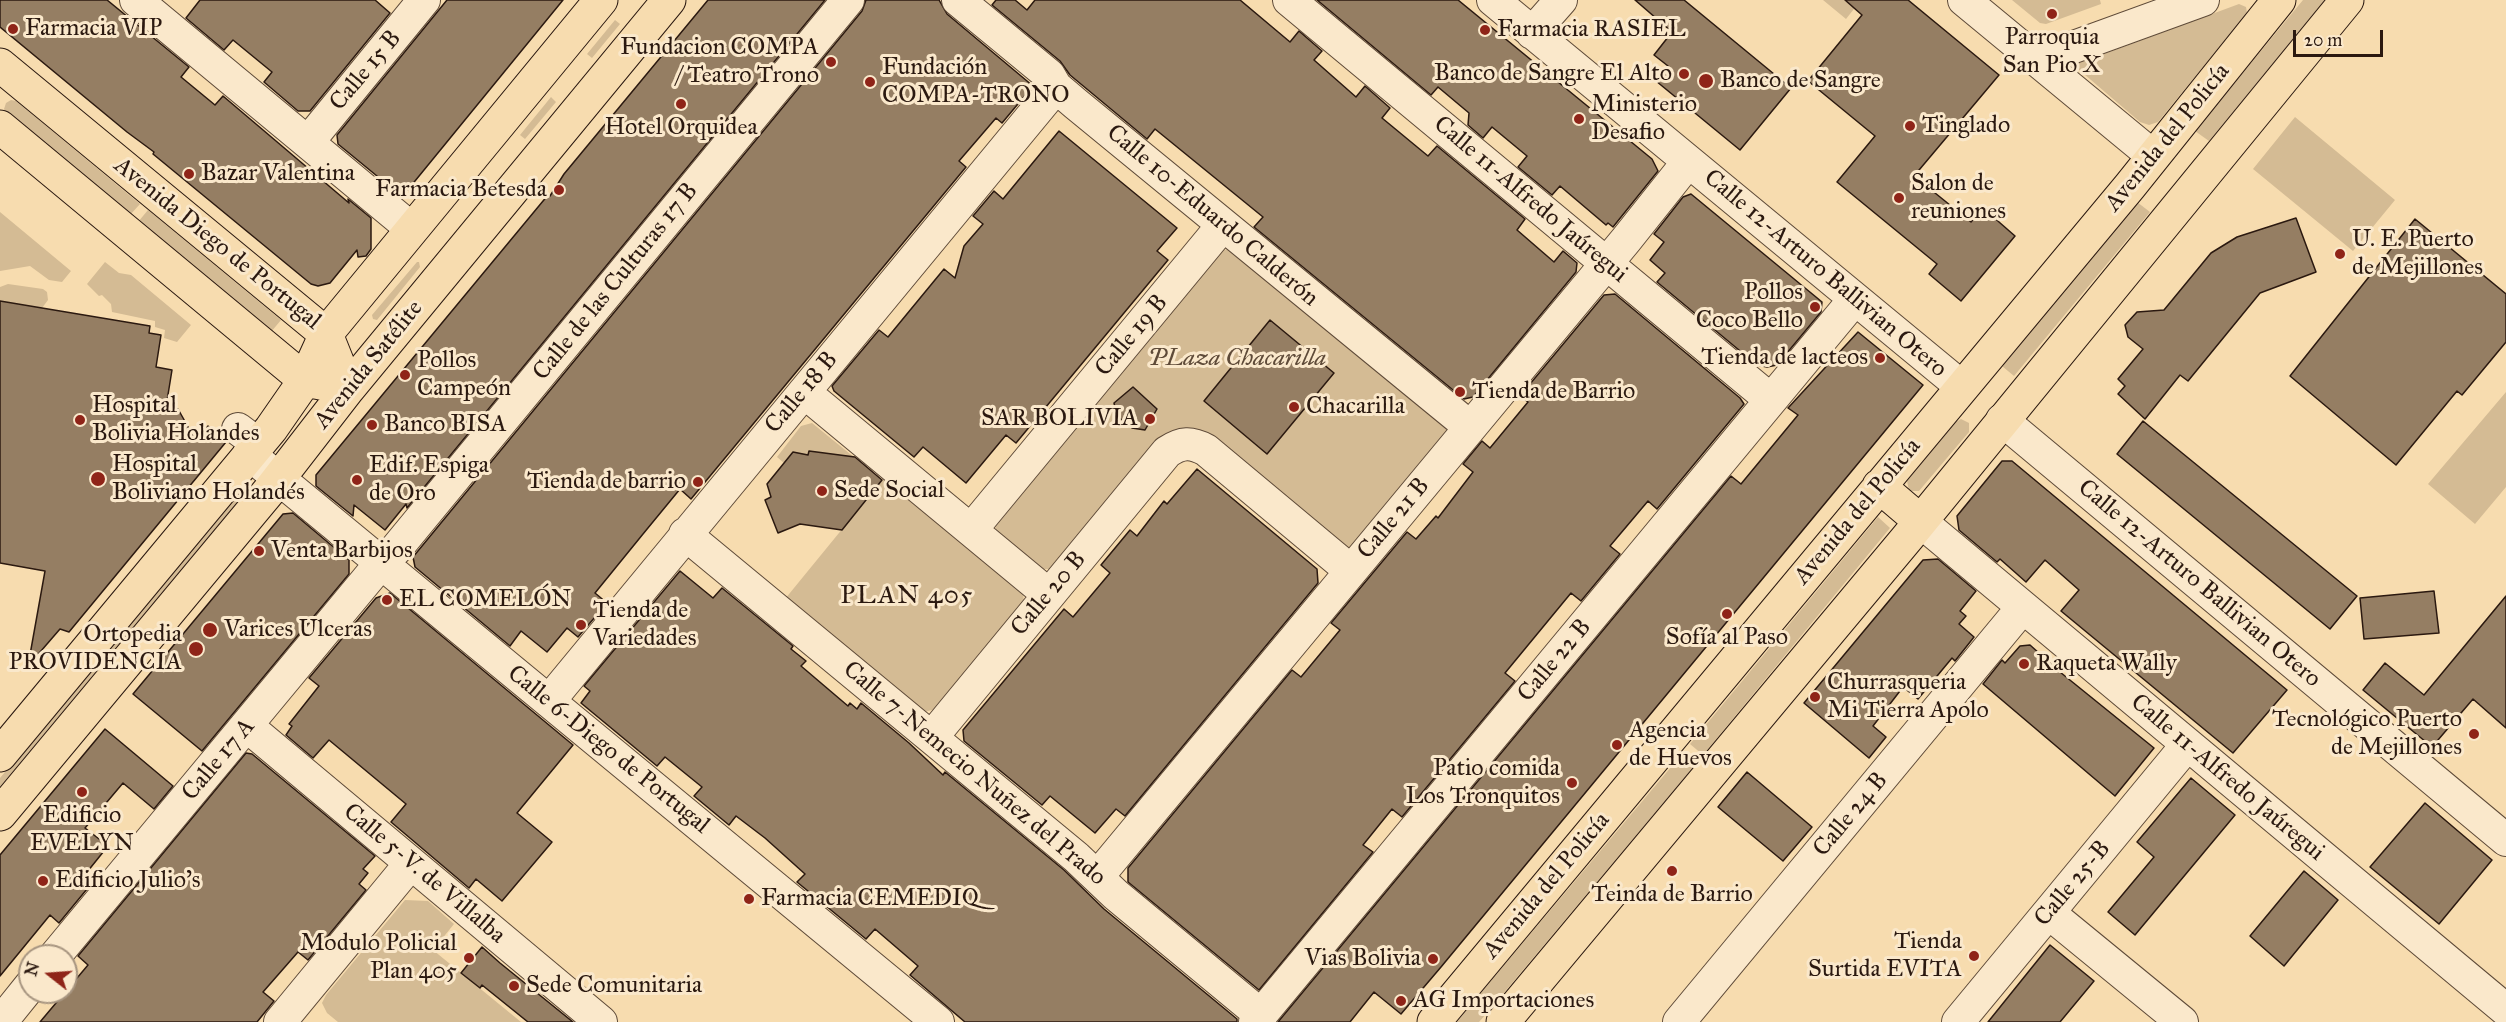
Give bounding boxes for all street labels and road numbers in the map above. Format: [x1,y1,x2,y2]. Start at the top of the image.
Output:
street label: Calle 15 B [324,25,408,117]
street label: Avenida del Policía [2099,58,2237,218]
street label: Calle 11-Alfredo Jaúregui [1427,110,1633,290]
street label: Calle 10-Eduardo Calderón [1100,119,1324,313]
street label: Avenida Diego de Portugal [108,152,326,336]
street label: Calle 12-Arturo Ballivian Otero [1698,164,1952,384]
street label: Calle de las Culturas 17 B [528,178,704,386]
street label: Calle 19 B [1090,289,1174,383]
street label: Avenida Satélite [308,295,430,435]
street label: Calle 18 B [760,346,844,440]
street label: Avenida del Policía [1788,433,1928,591]
street label: Calle 21 B [1352,473,1436,565]
street label: Calle 12-Arturo Ballivian Otero [2072,474,2326,694]
street label: Calle 20 B [1005,546,1093,642]
street label: Calle 22 B [1512,614,1598,708]
street label: Calle 7-Nemecio Nuñez del Prado [837,656,1111,892]
street label: Calle 6-Diego de Portugal [501,660,715,840]
street label: Calle 11-Alfredo Jaúregui [2124,688,2330,868]
street label: Calle 17 A [176,713,262,807]
street label: Calle 24 B [1808,767,1894,863]
street label: Calle 5-V. de Villalba [337,798,511,950]
street label: Avenida del Policía [1477,807,1617,965]
street label: Calle 25-B [2029,835,2117,933]

